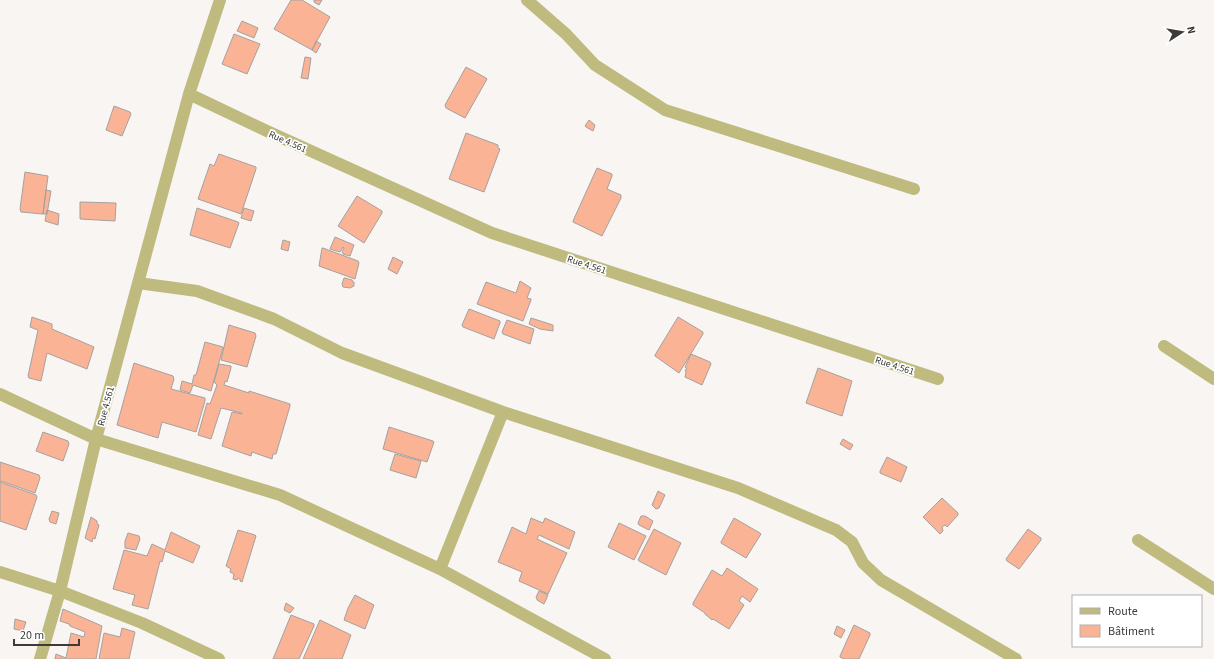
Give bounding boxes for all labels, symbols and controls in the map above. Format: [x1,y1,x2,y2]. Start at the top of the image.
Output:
north arrow [1162,12,1202,52]
text: N [1183,25,1199,35]
street label: Rue 4.561 [266,127,309,157]
street label: Rue 4.561 [565,252,608,278]
street label: Rue 4.561 [873,353,916,379]
street label: Rue 4.561 [94,385,118,428]
legend [1072,595,1202,647]
text: Route [1108,603,1138,620]
scale bar [14,621,79,647]
text: Bâtiment [1108,623,1154,640]
text: 20 m [20,627,44,644]

